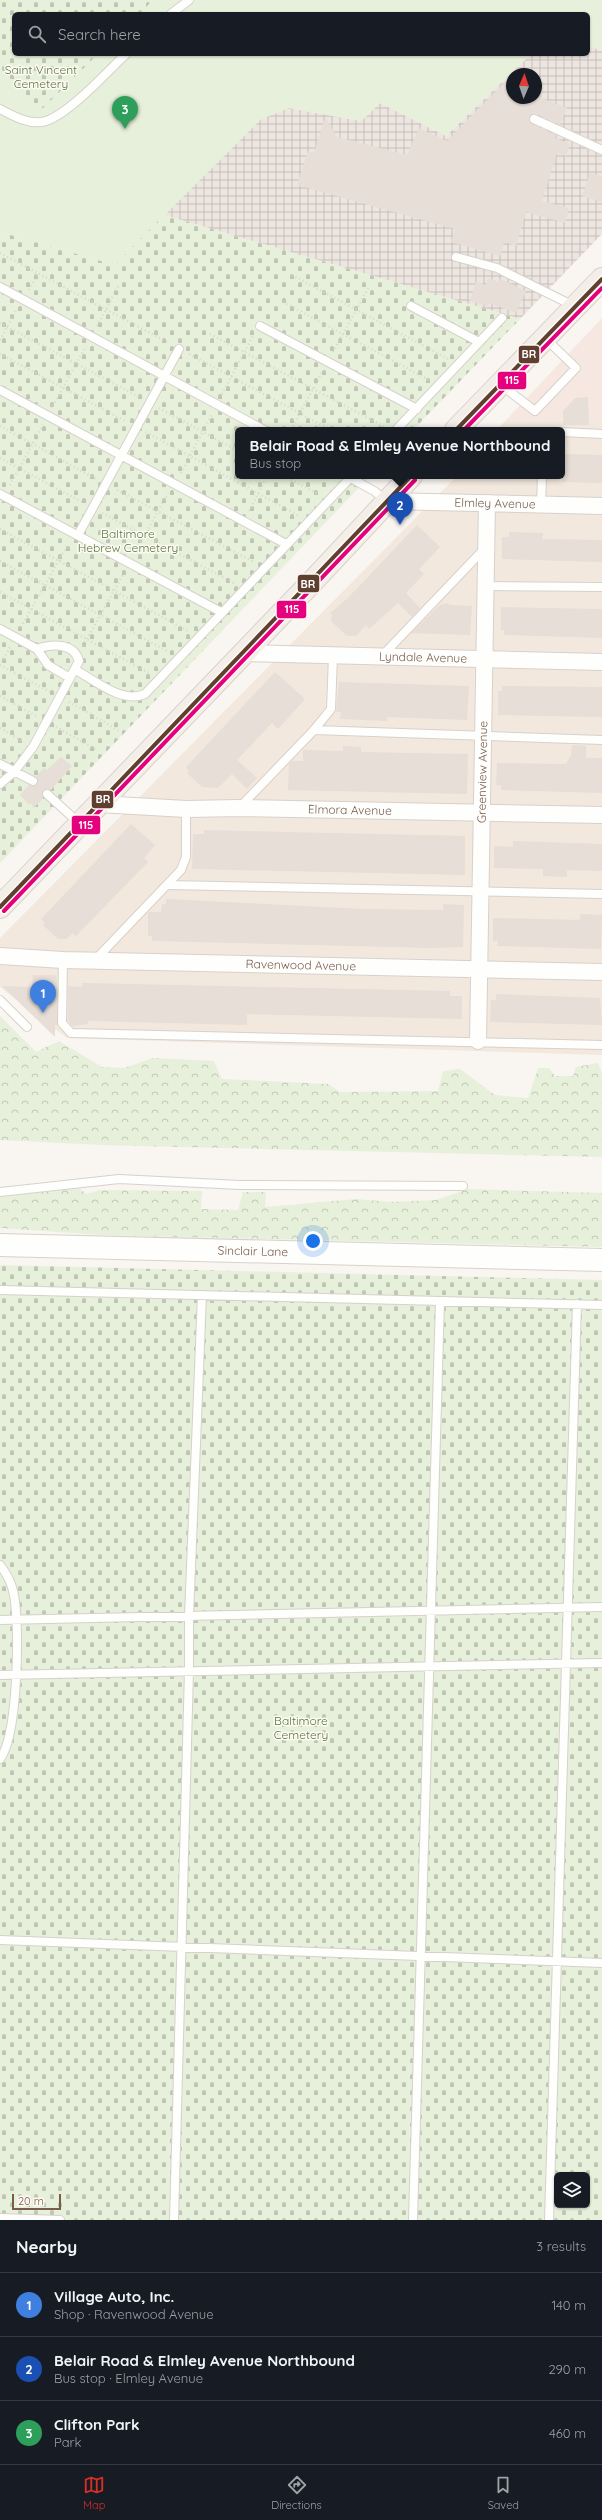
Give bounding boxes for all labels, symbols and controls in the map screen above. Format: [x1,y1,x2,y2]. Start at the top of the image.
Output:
search box [12,12,590,56]
icon: search [26,23,48,45]
text: Search here [58,25,141,44]
park label: Saint Vincent Cemetery [5,62,77,91]
north arrow [506,68,542,104]
pin: 3 [112,96,138,129]
line badge: BR [518,345,540,364]
text: BR [522,347,537,361]
line badge: 115 [497,371,527,390]
text: 115 [505,373,519,387]
popup [235,427,565,479]
text: Belair Road & Elmley Avenue Northbound [250,436,550,455]
text: Bus stop [250,455,301,471]
pin: 2 [387,492,413,525]
street label: Elmley Avenue [454,495,536,511]
park label: Baltimore Hebrew Cemetery [78,526,178,555]
line badge: BR [297,574,320,593]
text: BR [301,577,316,591]
line badge: 115 [276,600,307,619]
text: 115 [285,602,299,616]
street label: Lyndale Avenue [379,648,467,666]
street label: Greenview Avenue [474,721,490,823]
line badge: BR [91,790,114,809]
text: BR [96,792,111,806]
street label: Elmora Avenue [308,801,392,818]
line badge: 115 [71,815,101,835]
text: 115 [79,818,93,832]
street label: Ravenwood Avenue [245,956,356,974]
pin: 1 [30,980,56,1013]
your location [303,1231,323,1251]
street label: Sinclair Lane [218,1242,289,1259]
park label: Baltimore Cemetery [274,1713,328,1742]
map controls [554,2172,590,2208]
button: layers [554,2172,590,2208]
scale bar [12,2192,61,2211]
text: 20 m [18,2194,44,2208]
text: Nearby [16,2236,77,2257]
text: 3 results [536,2238,586,2254]
text: Village Auto, Inc. [54,2287,174,2306]
text: 1 [26,2297,32,2313]
text: 140 m [551,2297,586,2313]
text: Shop · Ravenwood Avenue [54,2306,214,2322]
text: Belair Road & Elmley Avenue Northbound [54,2351,355,2370]
text: 2 [25,2361,33,2377]
text: 290 m [548,2361,586,2377]
text: Bus stop · Elmley Avenue [54,2370,203,2386]
text: Clifton Park [54,2415,140,2434]
text: 3 [26,2425,32,2441]
text: 460 m [549,2425,586,2441]
text: Park [54,2434,82,2450]
tab: Map [83,2474,105,2512]
tab: Directions [271,2474,322,2512]
tab: Saved [488,2474,519,2512]

